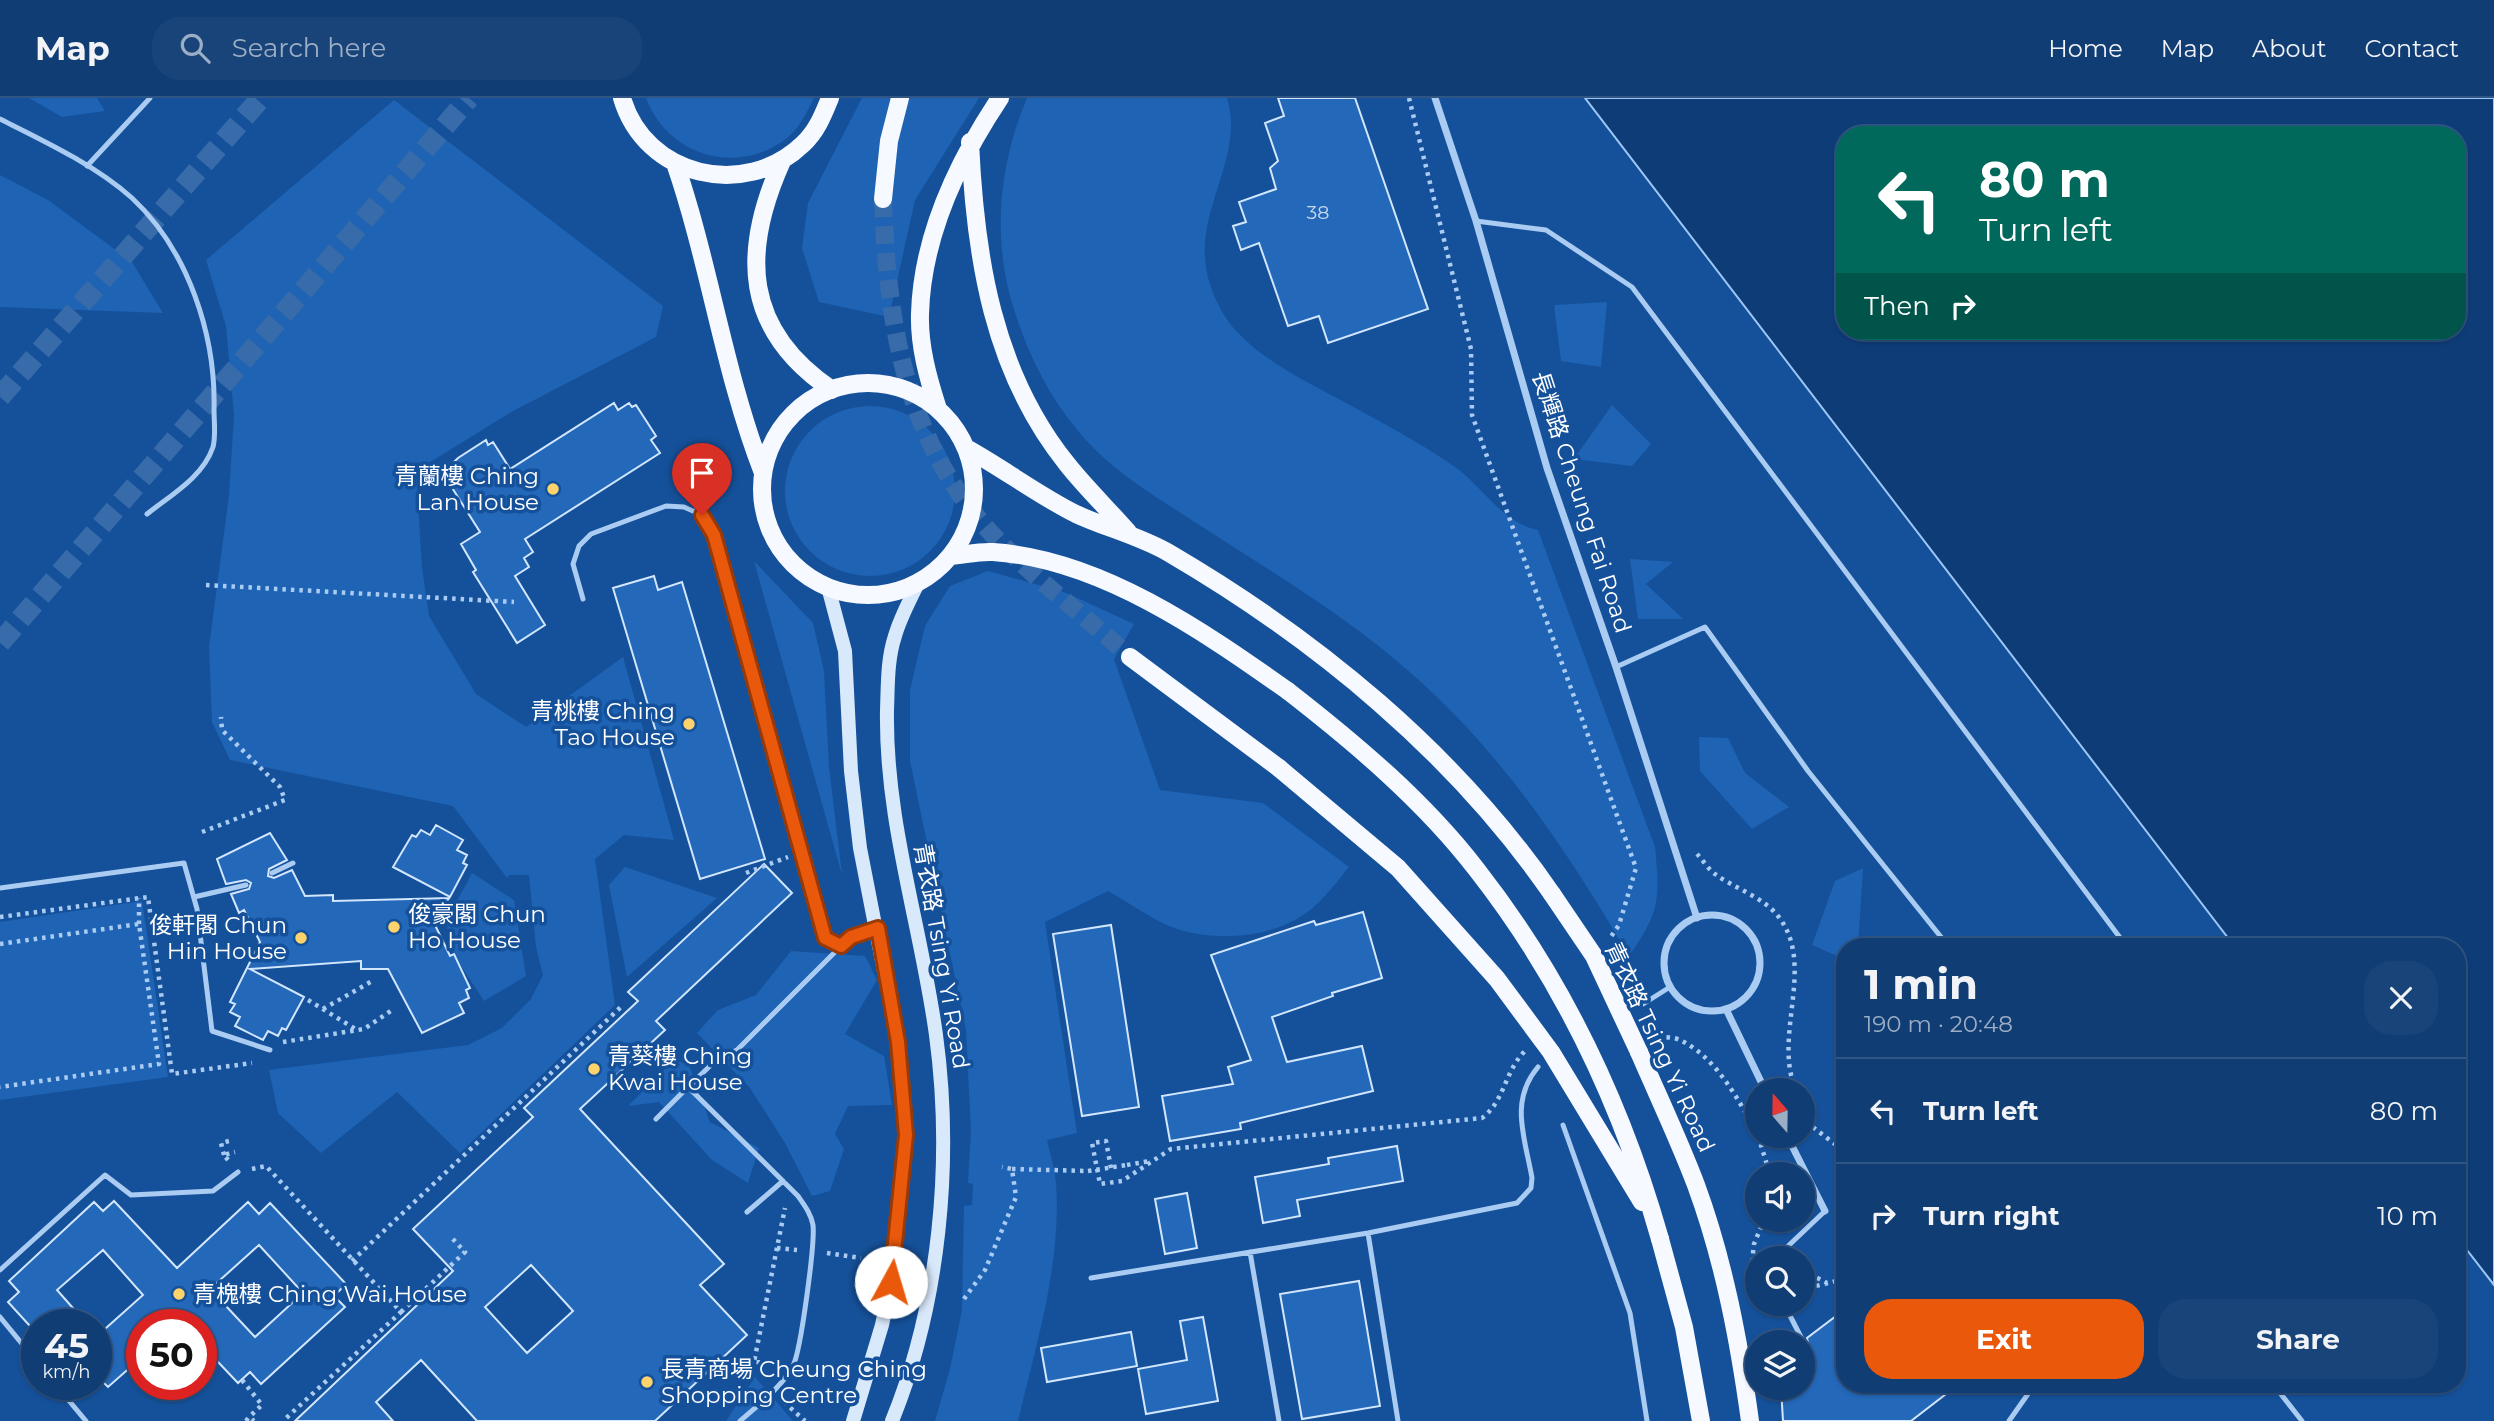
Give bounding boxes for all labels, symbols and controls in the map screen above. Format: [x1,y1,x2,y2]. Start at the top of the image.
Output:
search box [152,17,642,80]
text: Map [35,28,110,68]
icon: search [176,29,214,67]
text: Search here [232,32,386,64]
text: Home [2048,34,2123,63]
text: Map [2161,34,2214,63]
text: About [2252,34,2326,63]
text: Contact [2364,34,2459,63]
text: 80 m [1979,150,2110,209]
icon: left [1864,154,1955,245]
house number: 38 [1307,201,1329,224]
text: Turn left [1979,210,2113,249]
icon: right [1944,287,1982,325]
text: Then [1864,290,1930,322]
street label: 長輝路 Cheung Fai Road [1526,368,1638,636]
pin [672,443,732,515]
icon: arrive [683,454,721,492]
place label: 青蘭樓 Ching Lan House [395,462,539,516]
marker: 青蘭樓 Ching Lan House [545,481,561,497]
place label: 青桃樓 Ching Tao House [531,697,675,751]
marker: 青桃樓 Ching Tao House [681,716,697,732]
street label: 青衣路 Tsing Yi Road [908,841,976,1071]
place label: 俊豪閣 Chun Ho House [408,900,546,954]
place label: 俊軒閣 Chun Hin House [149,911,287,965]
marker: 俊豪閣 Chun Ho House [386,919,402,935]
marker: 俊軒閣 Chun Hin House [293,930,309,946]
street label: 青衣路 Tsing Yi Road [1599,937,1721,1157]
text: 1 min [1864,958,1978,1010]
button: close [2364,961,2438,1035]
text: 190 m · 20:48 [1864,1010,2013,1038]
place label: 青葵樓 Ching Kwai House [608,1042,752,1096]
marker: 青葵樓 Ching Kwai House [586,1061,602,1077]
north arrow [1745,1078,1815,1148]
map controls [1745,1078,1815,1400]
icon: left [1864,1092,1902,1130]
text: Turn left [1923,1095,2039,1127]
text: 80 m [2370,1095,2438,1127]
button: sound [1745,1162,1815,1232]
icon: right [1864,1197,1902,1235]
text: Turn right [1923,1200,2059,1232]
text: 10 m [2377,1200,2438,1232]
position arrow [854,1245,928,1319]
button: search [1745,1246,1815,1316]
place label: 青槐樓 Ching Wai House [193,1280,467,1308]
marker: 青槐樓 Ching Wai House [171,1286,187,1302]
button: Exit [1864,1299,2144,1379]
button: Share [2158,1299,2438,1379]
speed limit sign: 50 [126,1309,217,1400]
text: 45 [44,1324,89,1367]
button: layers [1745,1330,1815,1400]
place label: 長青商場 Cheung Ching Shopping Centre [661,1355,927,1409]
text: km/h [42,1361,91,1383]
marker: 長青商場 Cheung Ching Shopping Centre [639,1374,655,1390]

